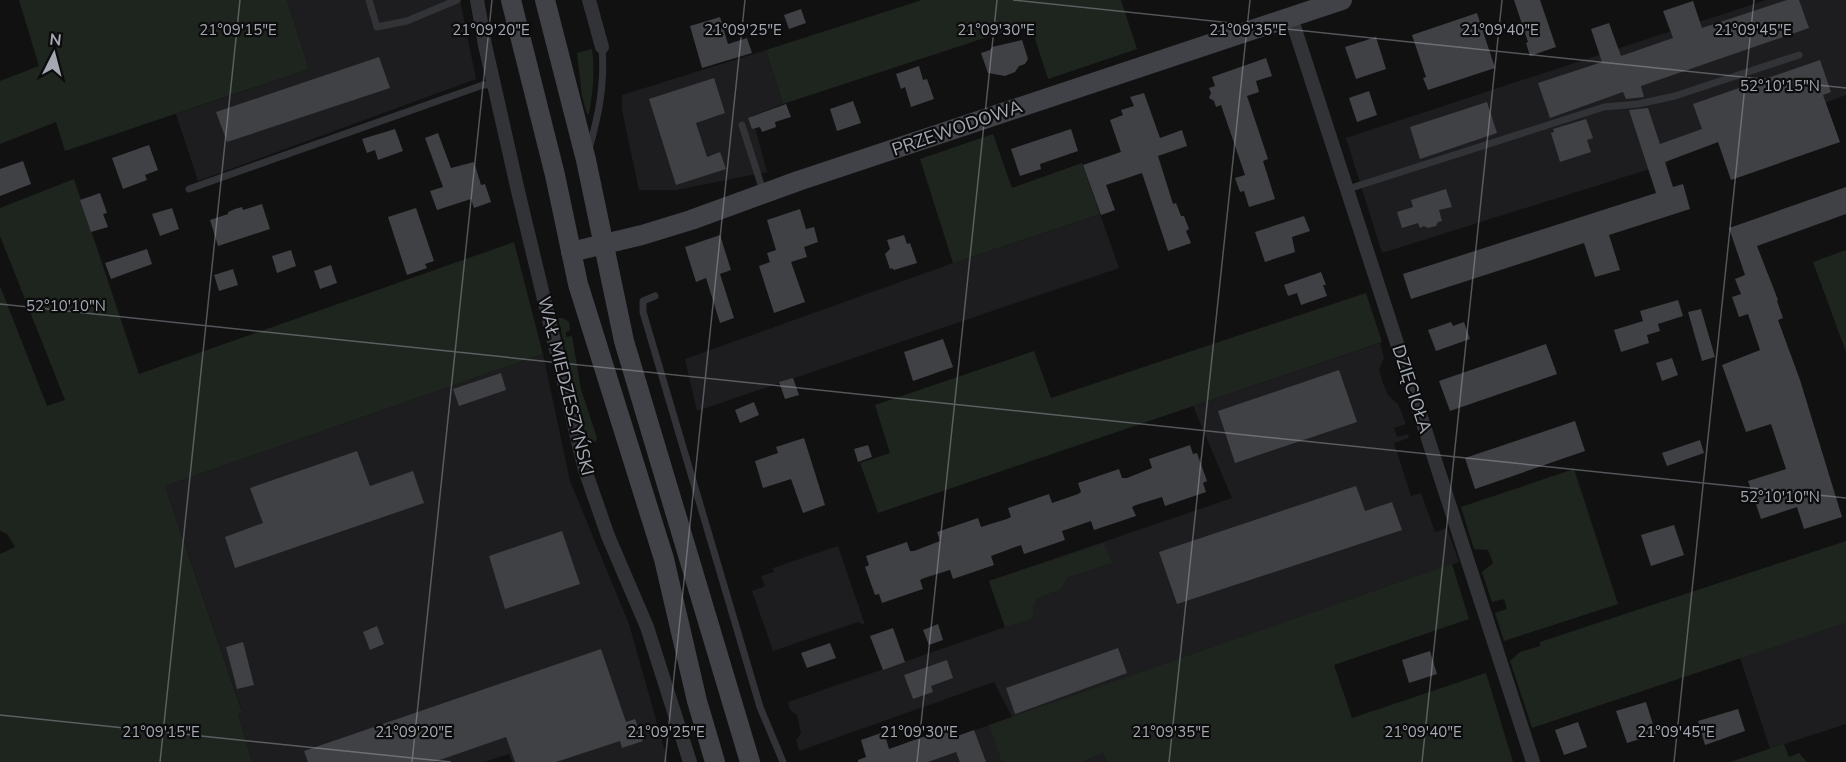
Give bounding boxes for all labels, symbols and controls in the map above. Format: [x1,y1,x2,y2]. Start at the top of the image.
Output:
text: 21°09'15"E [199,20,277,40]
text: 21°09'20"E [452,20,530,40]
text: 21°09'25"E [704,20,782,40]
text: 21°09'30"E [957,20,1035,40]
text: 21°09'35"E [1209,20,1287,40]
text: 21°09'40"E [1461,20,1539,40]
text: 21°09'45"E [1714,20,1792,40]
north arrow [24,24,84,84]
text: N [48,29,63,52]
text: 52°10'15"N [1740,76,1820,96]
street label: PRZEWODOWA [889,94,1025,162]
street label: WAŁ MIEDZESZYŃSKI [532,294,600,478]
text: 52°10'10"N [26,296,106,316]
street label: DZIĘCIOŁA [1386,342,1438,436]
text: 52°10'10"N [1740,487,1820,507]
text: 21°09'15"E [122,722,200,742]
text: 21°09'20"E [375,722,453,742]
text: 21°09'25"E [627,722,705,742]
text: 21°09'30"E [880,722,958,742]
text: 21°09'35"E [1132,722,1210,742]
text: 21°09'40"E [1384,722,1462,742]
text: 21°09'45"E [1637,722,1715,742]

